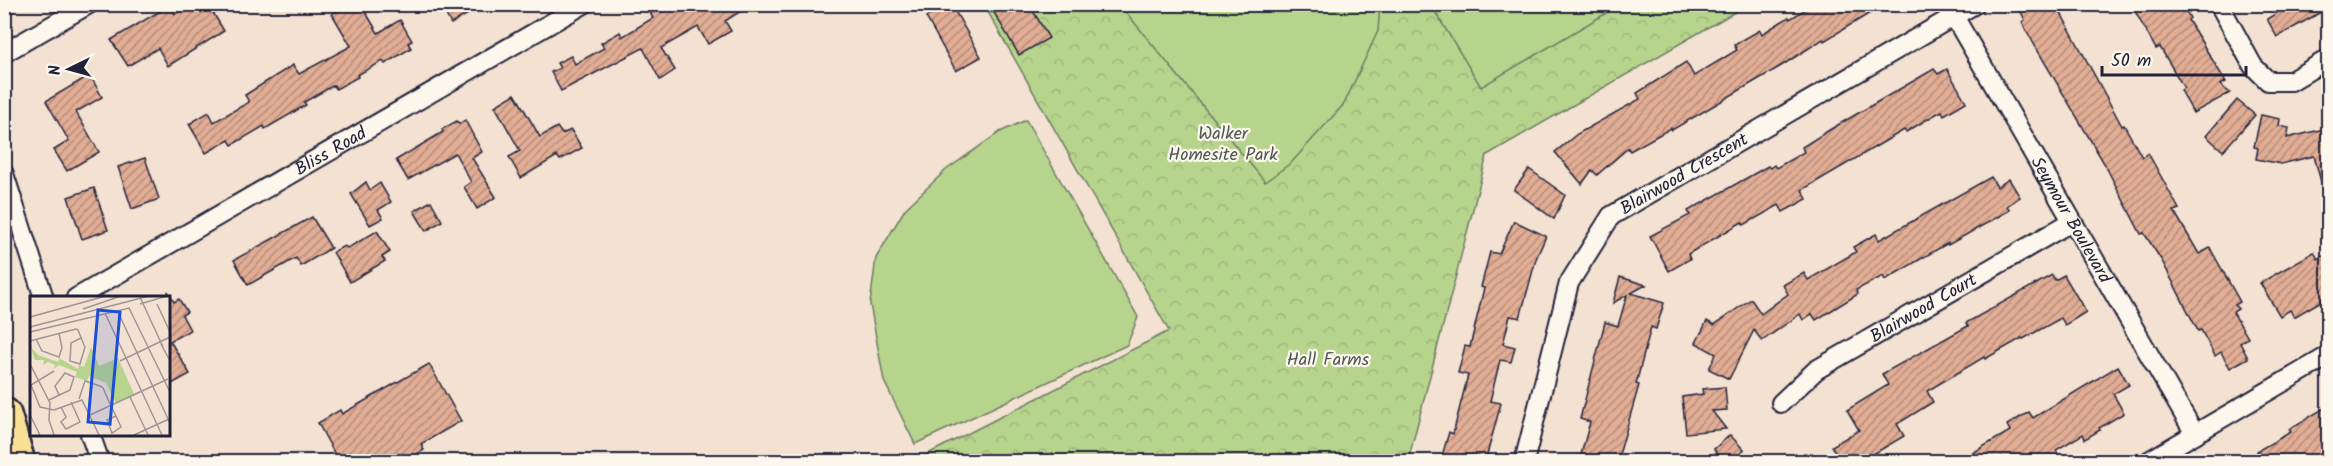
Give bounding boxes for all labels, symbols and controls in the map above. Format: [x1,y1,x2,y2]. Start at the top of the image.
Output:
north arrow [39,39,99,99]
scale bar [2102,39,2246,77]
text: 50 m [2111,47,2151,76]
text: N [43,64,68,76]
street label: Bliss Road [290,119,373,184]
park label: Walker Homesite Park [1168,120,1278,170]
street label: Blairwood Crescent [1615,125,1755,224]
street label: Seymour Boulevard [2022,152,2119,290]
street label: Blairwood Court [1865,266,1984,352]
inset map [30,296,170,436]
park label: Hall Farms [1287,346,1370,375]

